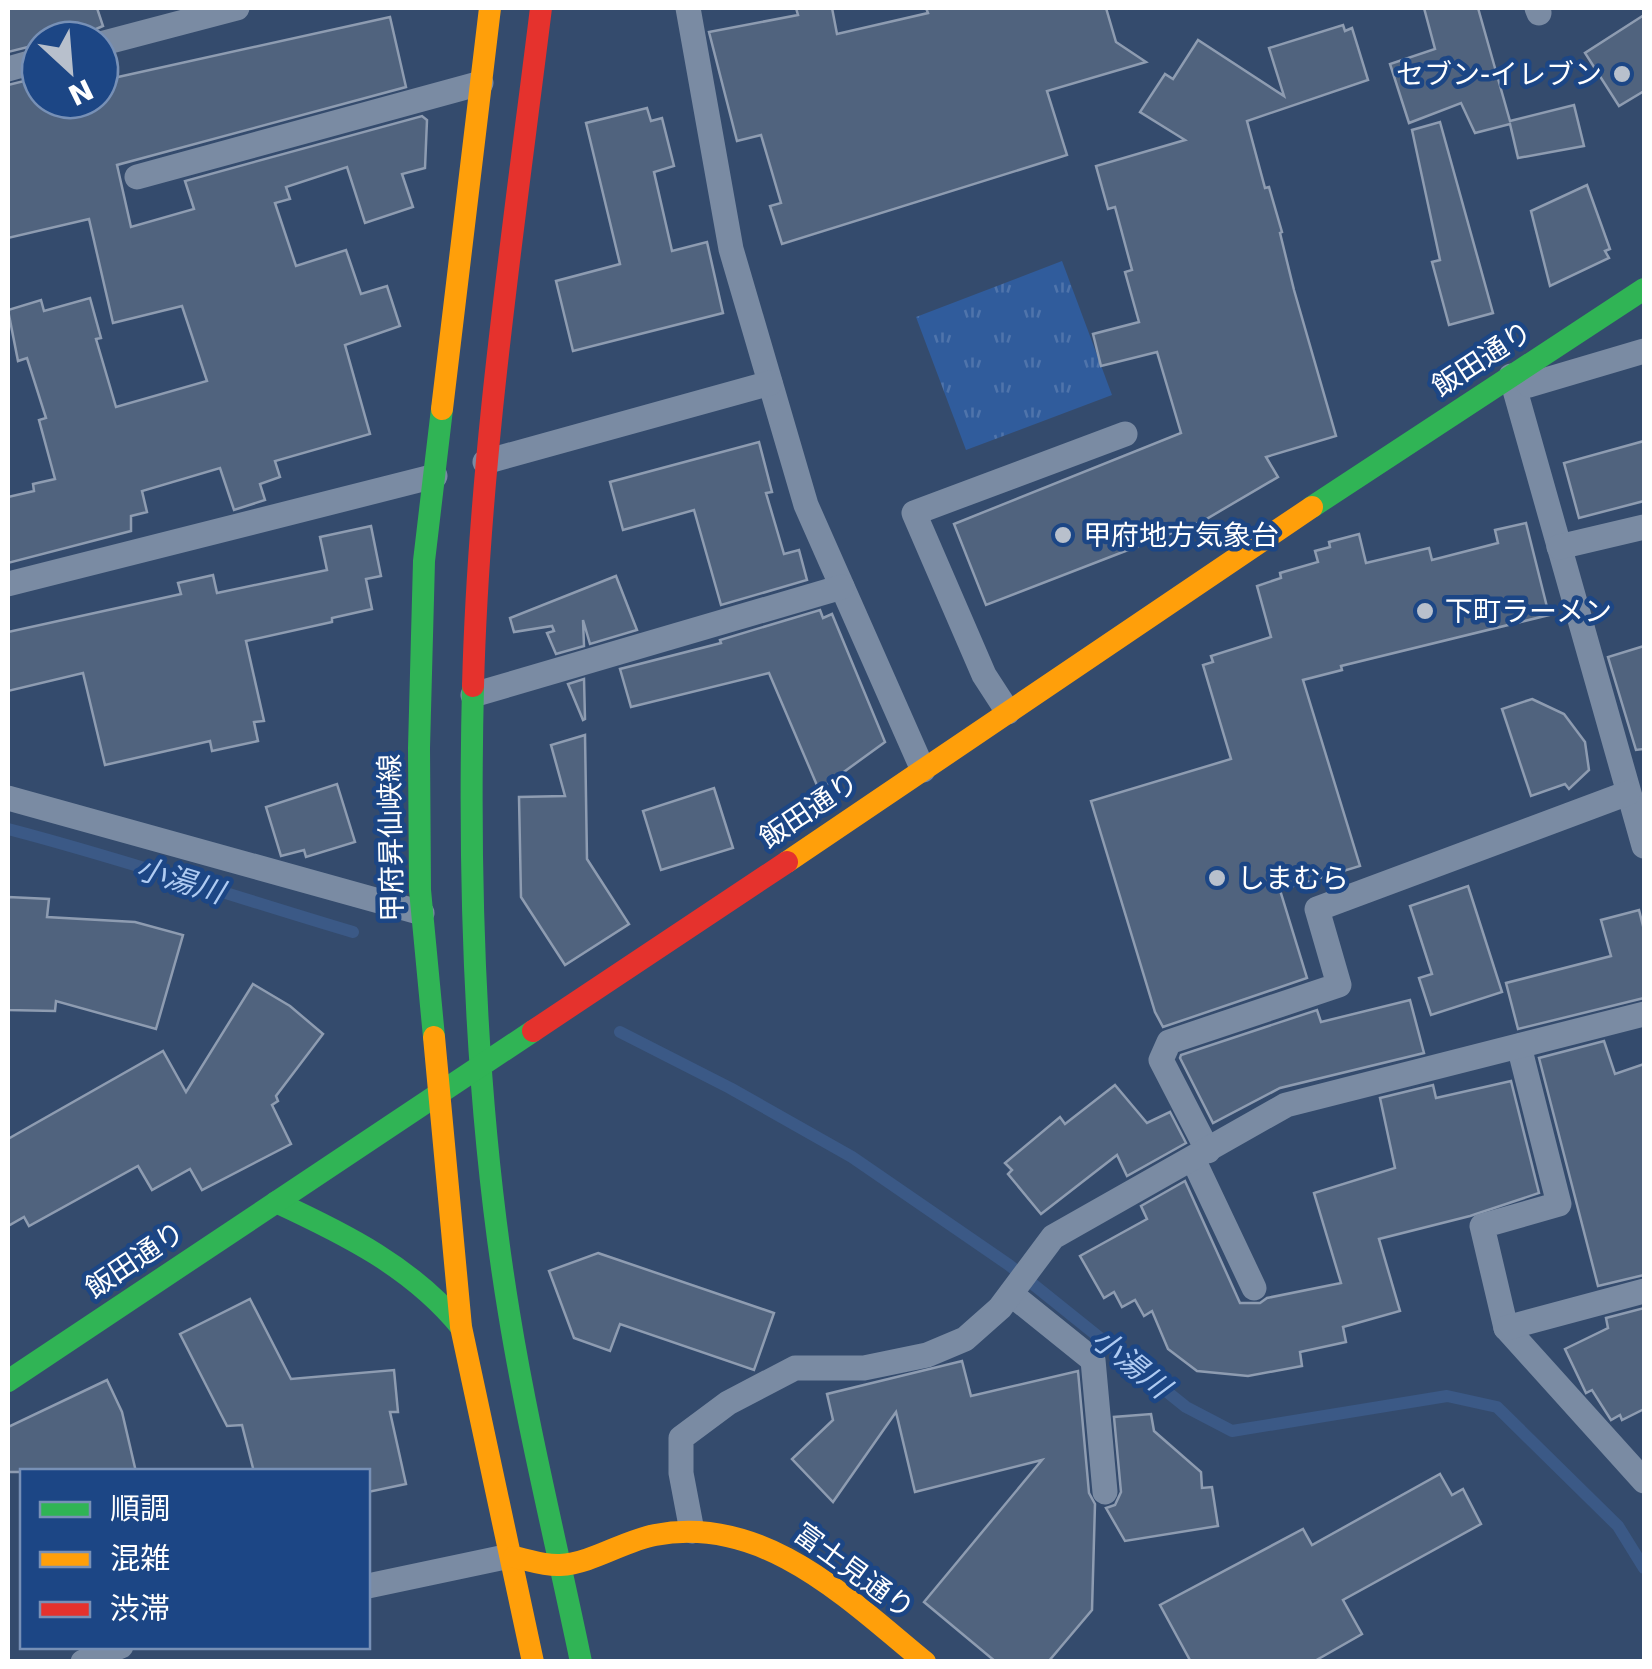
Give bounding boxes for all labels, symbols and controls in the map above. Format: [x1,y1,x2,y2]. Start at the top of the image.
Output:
north arrow [20,20,120,120]
place label: セブン-イレブン [1396,58,1602,91]
marker: セブン-イレブン [1611,63,1633,85]
text: N [63,72,99,112]
street label: 飯田通り [1426,315,1538,403]
place label: 甲府地方気象台 [1083,519,1279,552]
marker: 甲府地方気象台 [1052,524,1074,546]
place label: 下町ラーメン [1445,595,1612,628]
marker: 下町ラーメン [1414,600,1436,622]
street label: 甲府昇仙峡線 [373,754,409,922]
street label: 飯田通り [753,765,865,855]
water label: 小湯川 [132,850,231,911]
place label: しまむら [1237,862,1349,895]
marker: しまむら [1206,867,1228,889]
street label: 飯田通り [79,1215,191,1305]
water label: 小湯川 [1085,1321,1179,1407]
legend [20,1469,370,1649]
text: 順調 [110,1491,170,1526]
street label: 富士見通り [788,1517,920,1625]
text: 混雑 [110,1541,170,1576]
text: 渋滞 [110,1591,170,1626]

